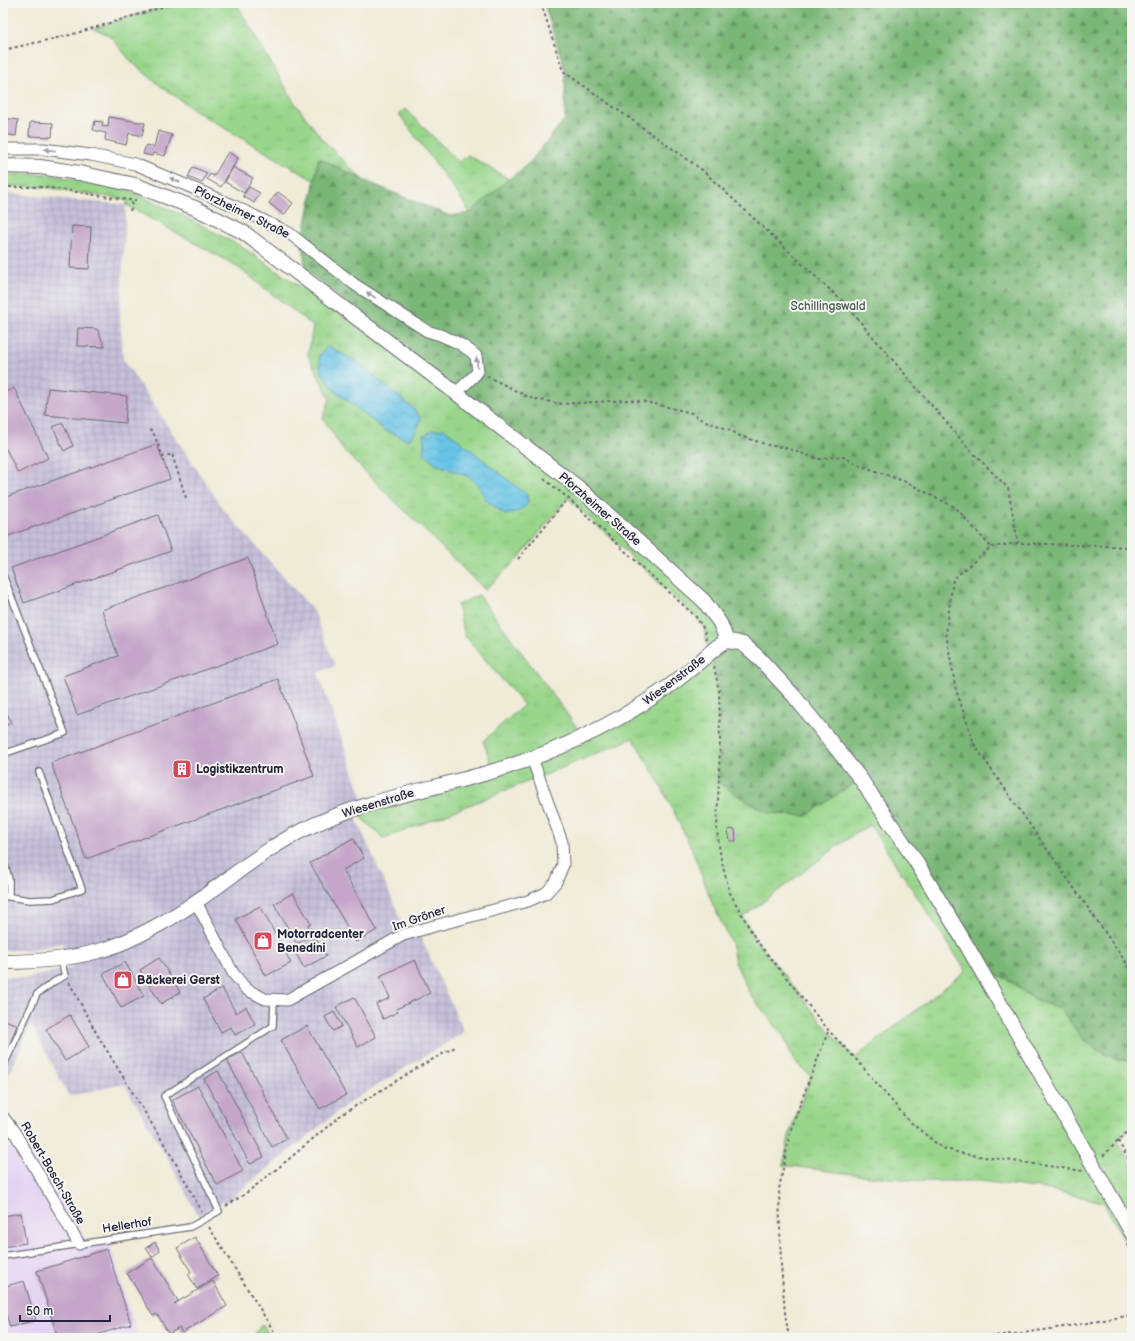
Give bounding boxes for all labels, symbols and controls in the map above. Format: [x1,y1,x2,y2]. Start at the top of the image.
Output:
one-way arrow [43,146,56,153]
one-way arrow [169,177,181,183]
street label: Pforzheimer Straße [192,183,292,242]
one-way arrow [365,291,376,299]
park label: Schillingswald [790,299,866,314]
one-way arrow [473,357,480,369]
street label: Pforzheimer Straße [555,469,644,549]
street label: Wiesenstraße [640,652,709,709]
building icon: Logistikzentrum [171,758,193,780]
place label: Logistikzentrum [196,762,283,777]
street label: Wiesenstraße [340,785,416,822]
street label: Im Gröner [391,902,448,935]
place label: Motorradcenter Benedini [277,927,364,956]
shop icon: Motorradcenter Benedini [252,930,274,952]
shop icon: Bäckerei Gerst [112,969,134,991]
place label: Bäckerei Gerst [137,973,220,988]
street label: Robert-Bosch-Straße [17,1119,88,1227]
street label: Hellerhof [101,1214,153,1237]
scale bar [20,1297,110,1323]
text: 50 m [26,1304,53,1319]

